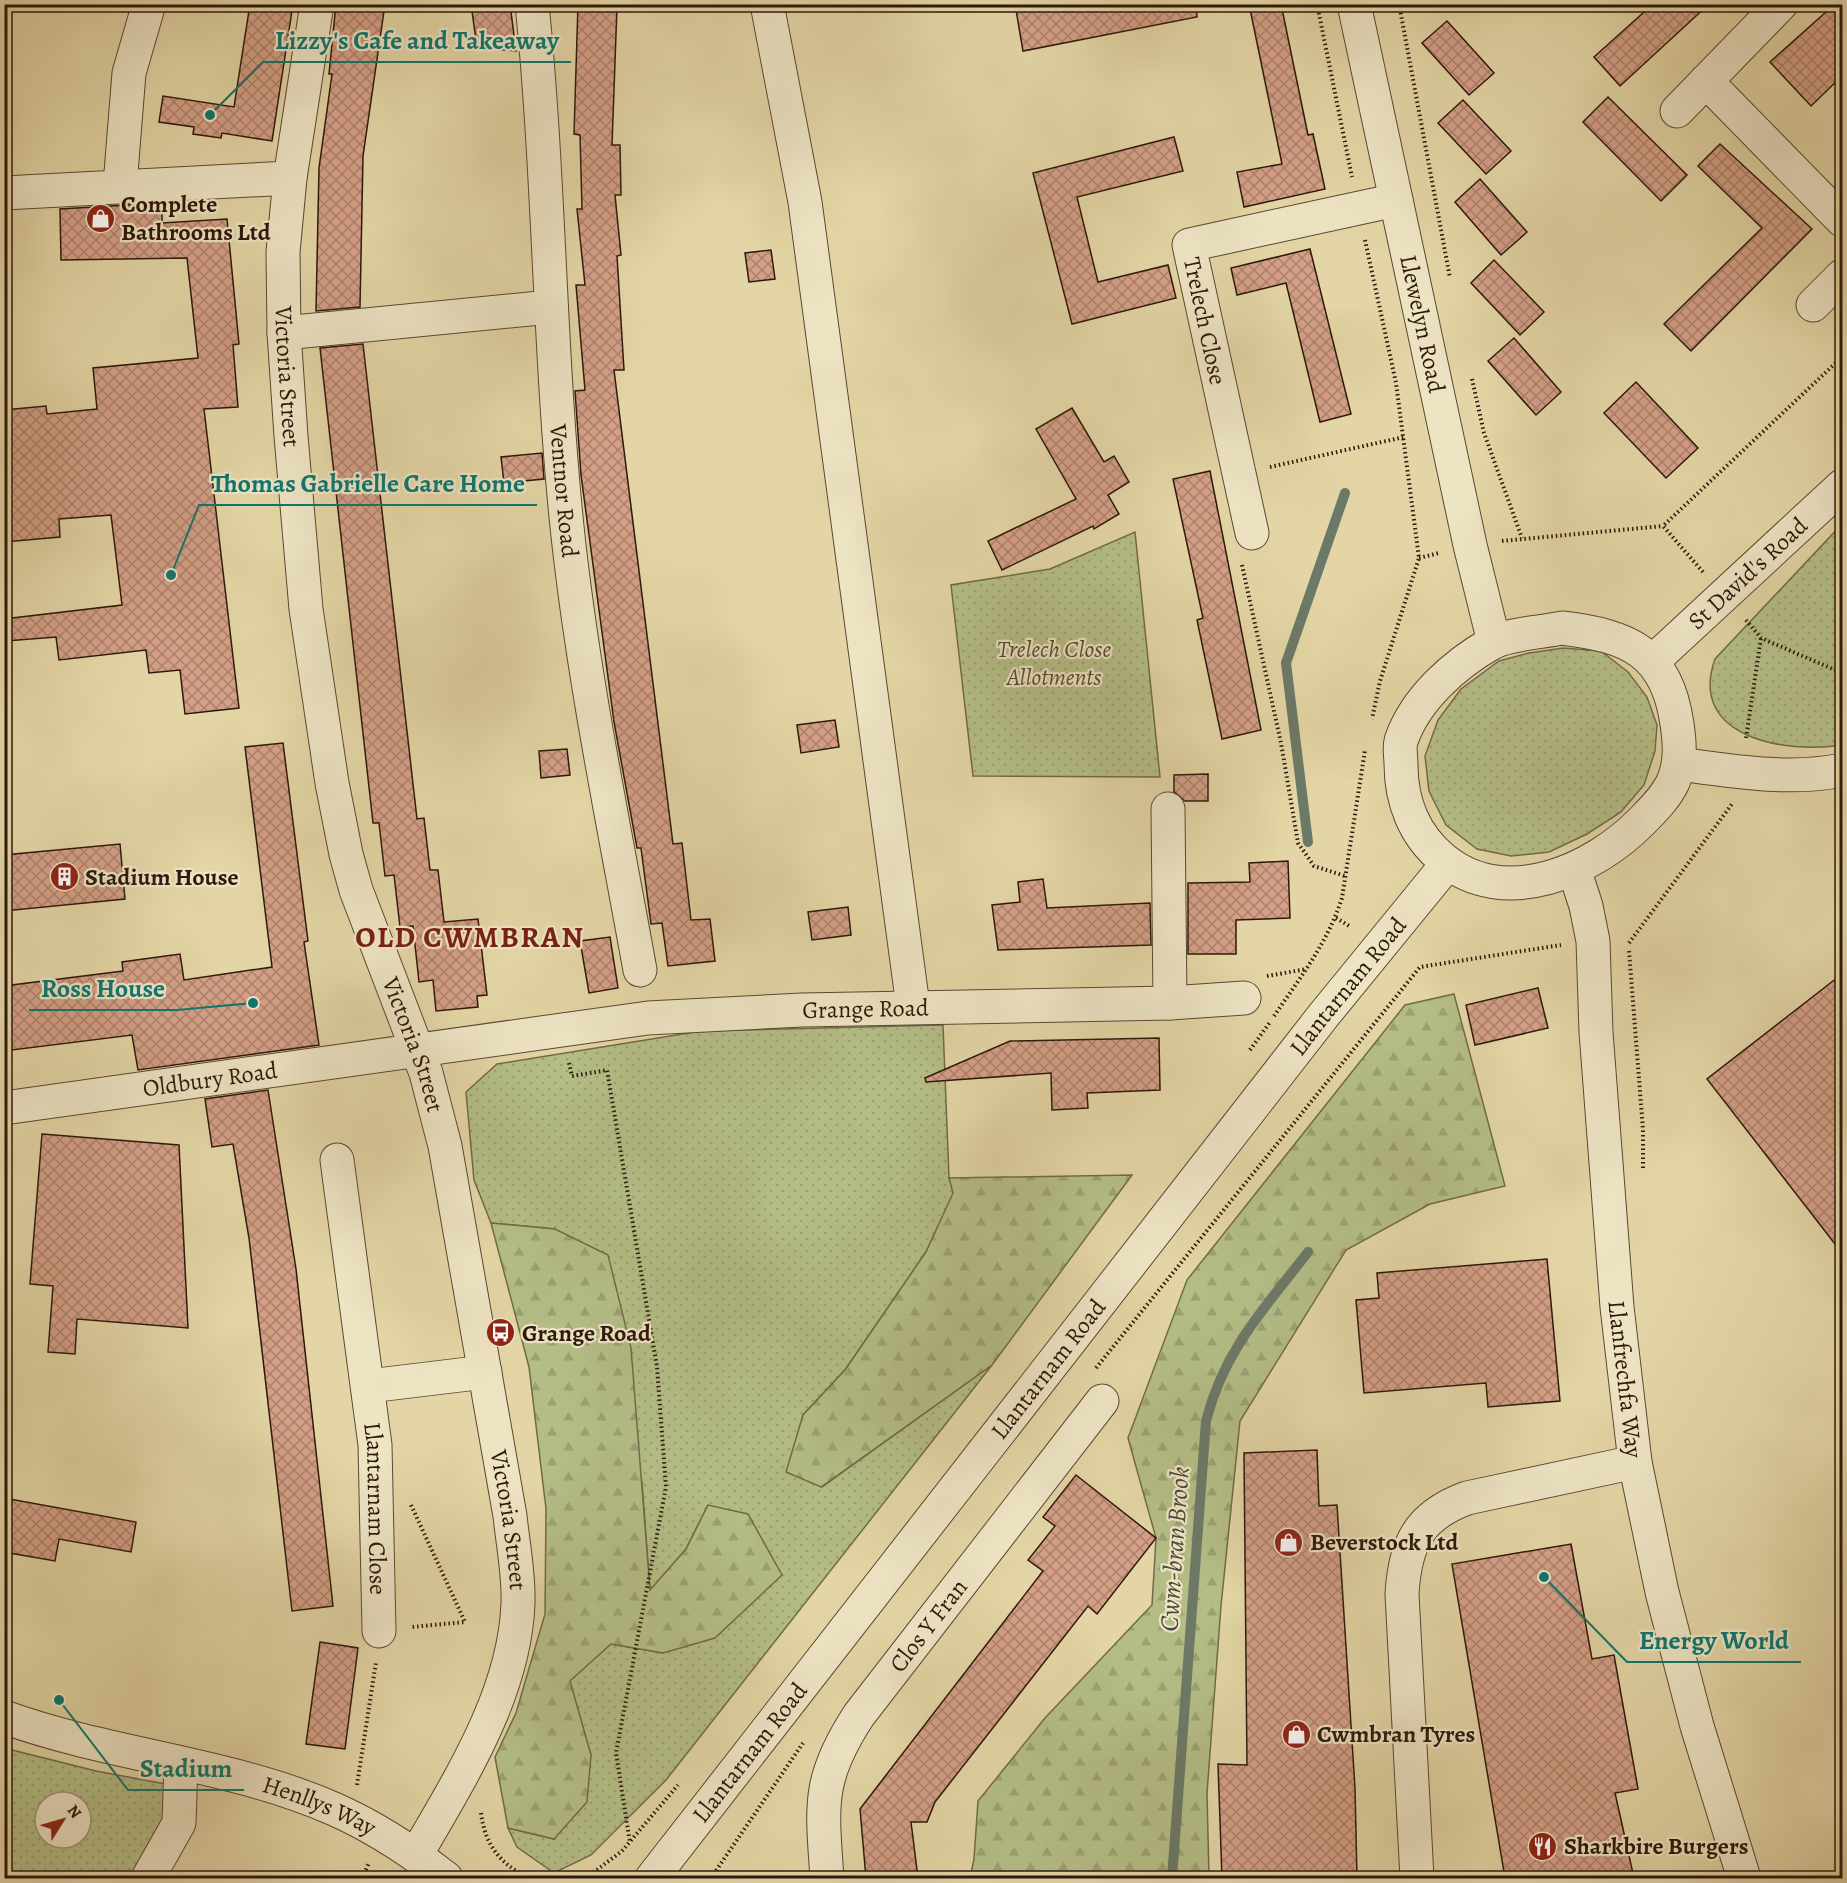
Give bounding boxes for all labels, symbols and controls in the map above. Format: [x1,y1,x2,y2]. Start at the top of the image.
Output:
callout: Lizzy's Cafe and Takeaway [263,18,571,62]
text: Lizzy's Cafe and Takeaway [275,23,560,58]
place label: Complete Bathrooms Ltd [121,188,271,248]
shop icon: Complete Bathrooms Ltd [84,202,116,234]
street label: Llewelyn Road [1392,252,1453,396]
street label: Trelech Close [1176,254,1234,388]
street label: Victoria Street [268,305,308,449]
street label: Ventnor Road [542,422,586,559]
callout: Thomas Gabrielle Care Home [199,461,537,505]
text: Thomas Gabrielle Care Home [211,466,525,501]
street label: St David's Road [1681,510,1814,637]
park label: Trelech Close Allotments [997,633,1111,693]
building icon: Stadium House [48,861,80,893]
place label: Stadium House [85,861,239,893]
street label: Llantarnam Road [1282,910,1414,1062]
district label: OLD CWMBRAN [355,917,585,957]
callout: Ross House [29,966,177,1010]
text: Ross House [41,971,165,1006]
street label: Victoria Street [374,971,452,1116]
street label: Grange Road [802,992,929,1026]
street label: Oldbury Road [141,1054,279,1104]
street label: Llantarnam Road [983,1292,1113,1446]
street label: Llanfrechfa Way [1601,1299,1650,1460]
bus stop icon: Grange Road [485,1317,517,1349]
place label: Grange Road [522,1317,651,1349]
street label: Llantarnam Close [356,1420,394,1595]
street label: Victoria Street [483,1446,534,1591]
water label: Cwm-bran Brook [1151,1465,1198,1633]
shop icon: Beverstock Ltd [1273,1526,1305,1558]
place label: Beverstock Ltd [1310,1526,1458,1558]
street label: Clos Y Fran [882,1572,975,1679]
callout: Energy World [1627,1618,1801,1662]
text: Energy World [1639,1623,1790,1658]
street label: Llantarnam Road [685,1676,814,1829]
shop icon: Cwmbran Tyres [1280,1718,1312,1750]
place label: Cwmbran Tyres [1317,1718,1475,1750]
callout: Stadium [128,1746,244,1790]
text: Stadium [140,1751,233,1786]
street label: Henllys Way [259,1768,382,1843]
north arrow [33,1790,93,1850]
text: N [62,1800,87,1823]
restaurant icon: Sharkbire Burgers [1527,1830,1559,1862]
place label: Sharkbire Burgers [1564,1830,1749,1862]

